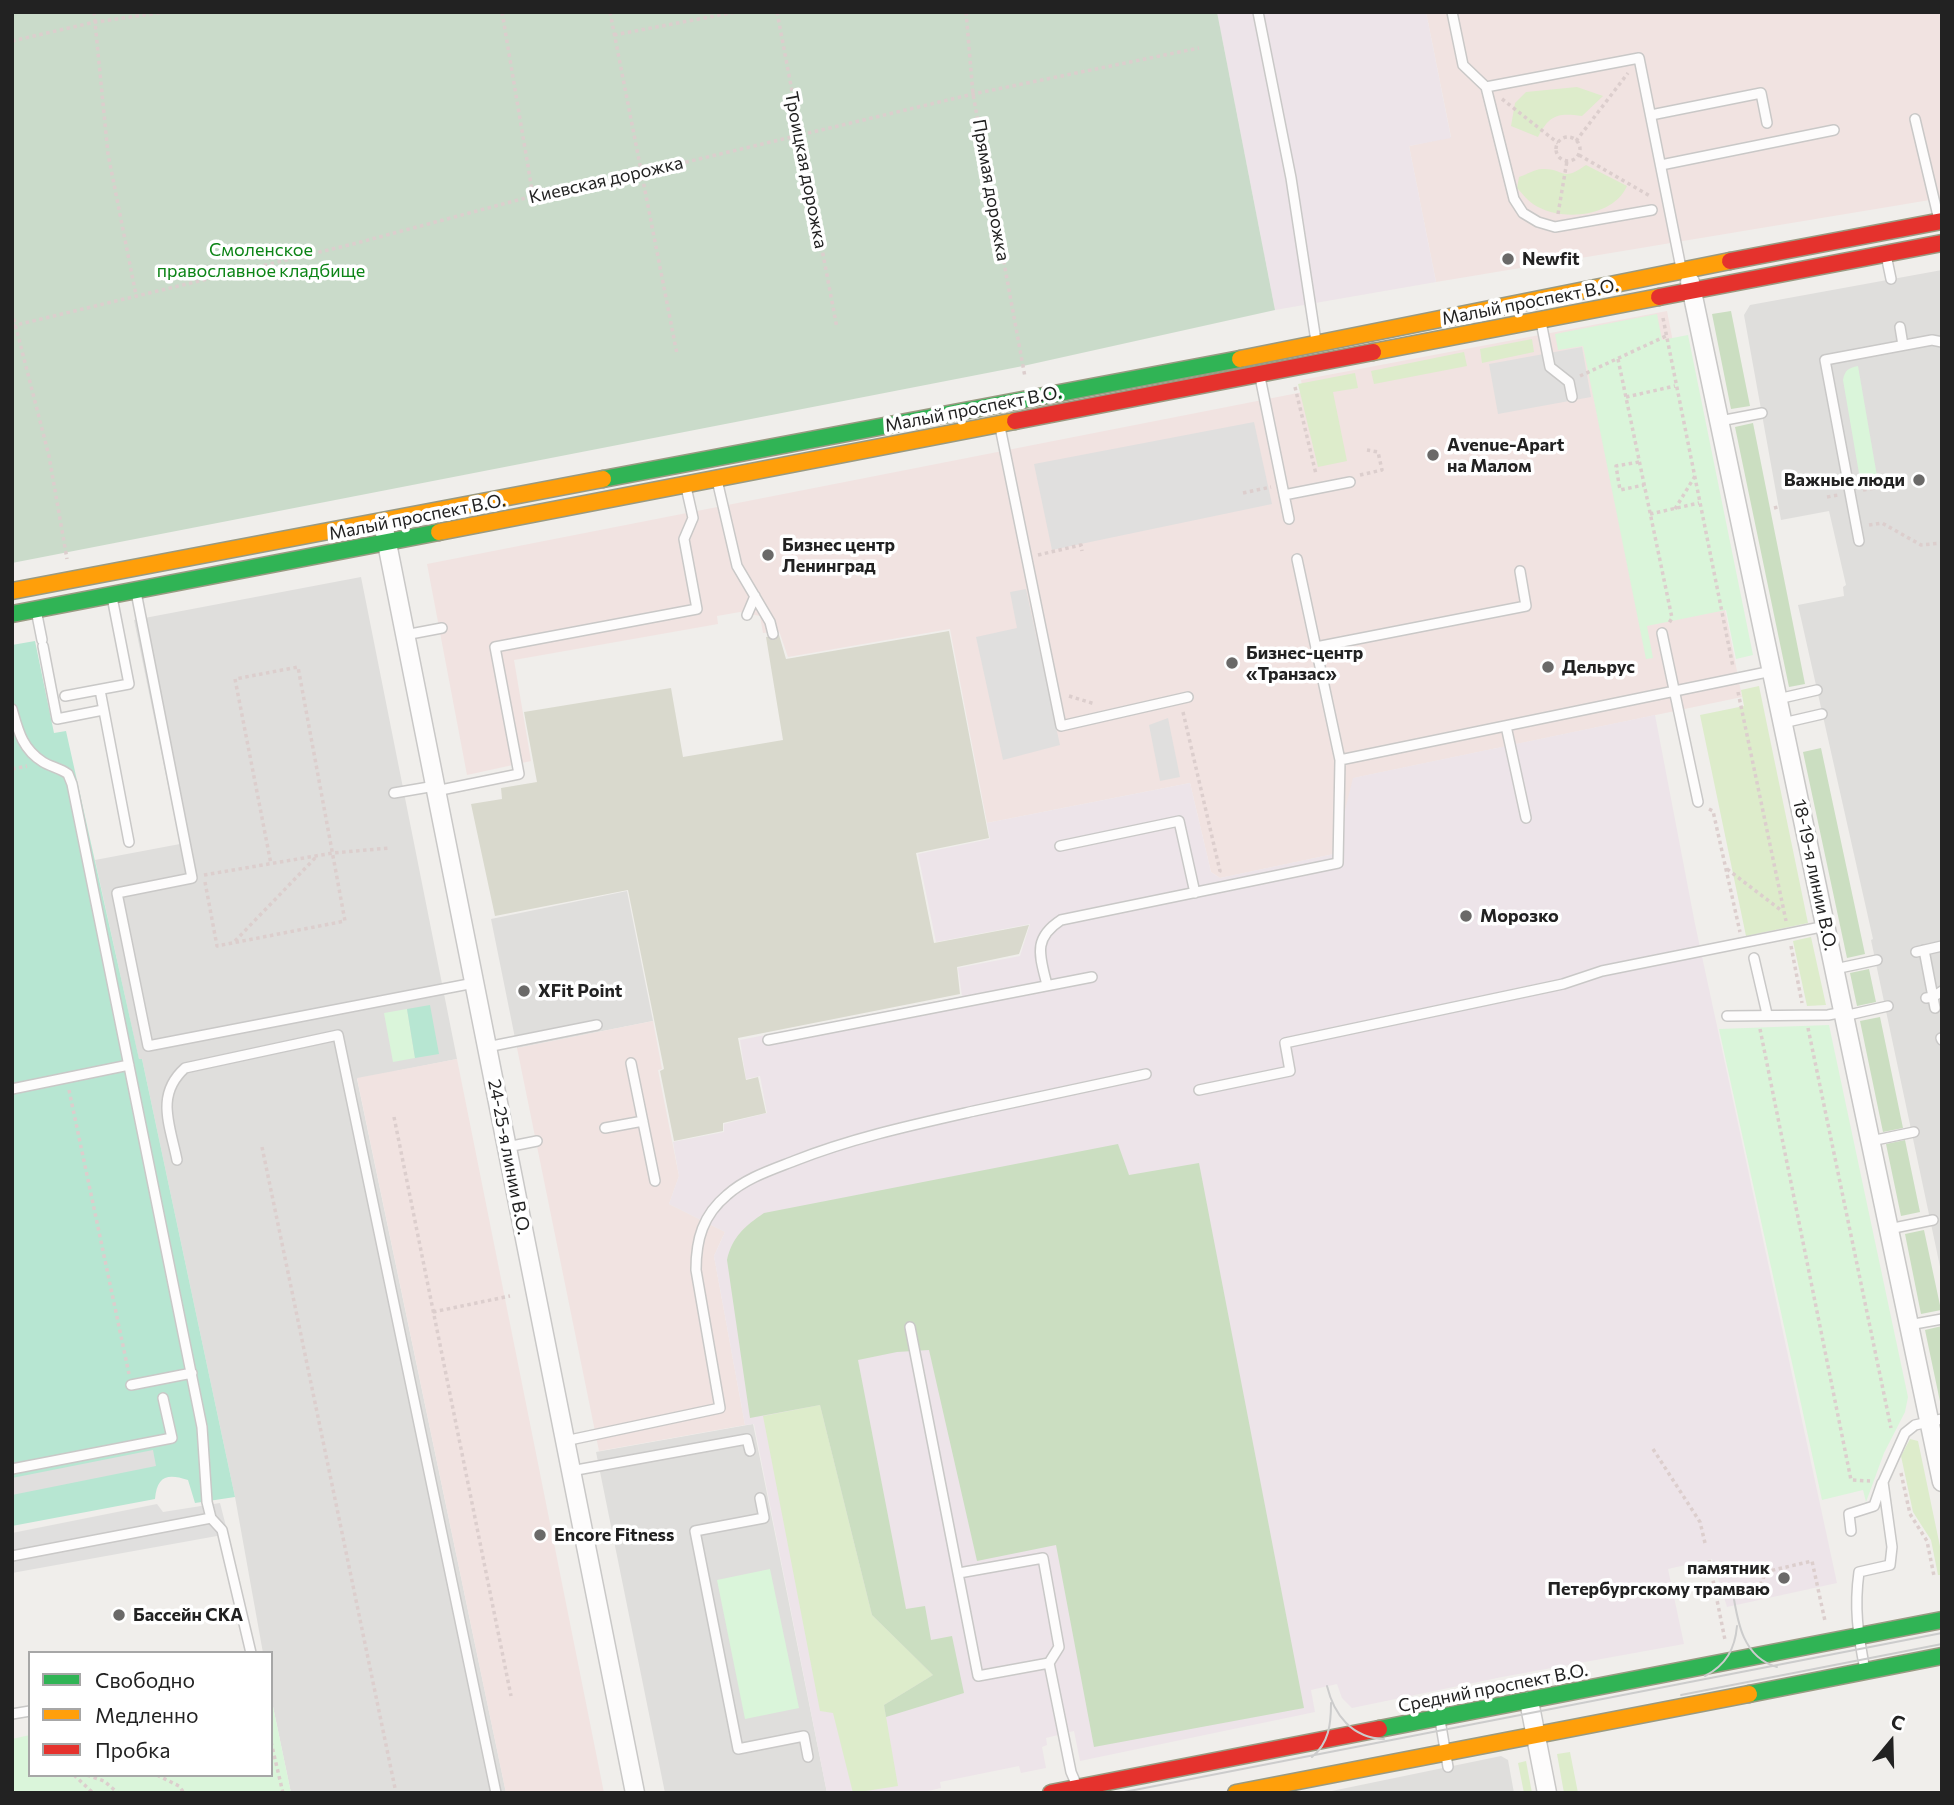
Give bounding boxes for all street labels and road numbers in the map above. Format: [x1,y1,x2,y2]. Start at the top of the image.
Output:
street label: Троицкая дорожка [780,90,832,250]
street label: Прямая дорожка [968,117,1014,263]
street label: Киевская дорожка [527,152,685,208]
street label: Малый проспект В.О. [1440,274,1620,330]
street label: Малый проспект В.О. [883,381,1063,437]
street label: Малый проспект В.О. [327,489,507,545]
street label: 18-19-я линии В.О. [1788,797,1842,953]
street label: 24-25-я линии В.О. [483,1077,535,1237]
street label: Средний проспект В.О. [1396,1659,1590,1717]

